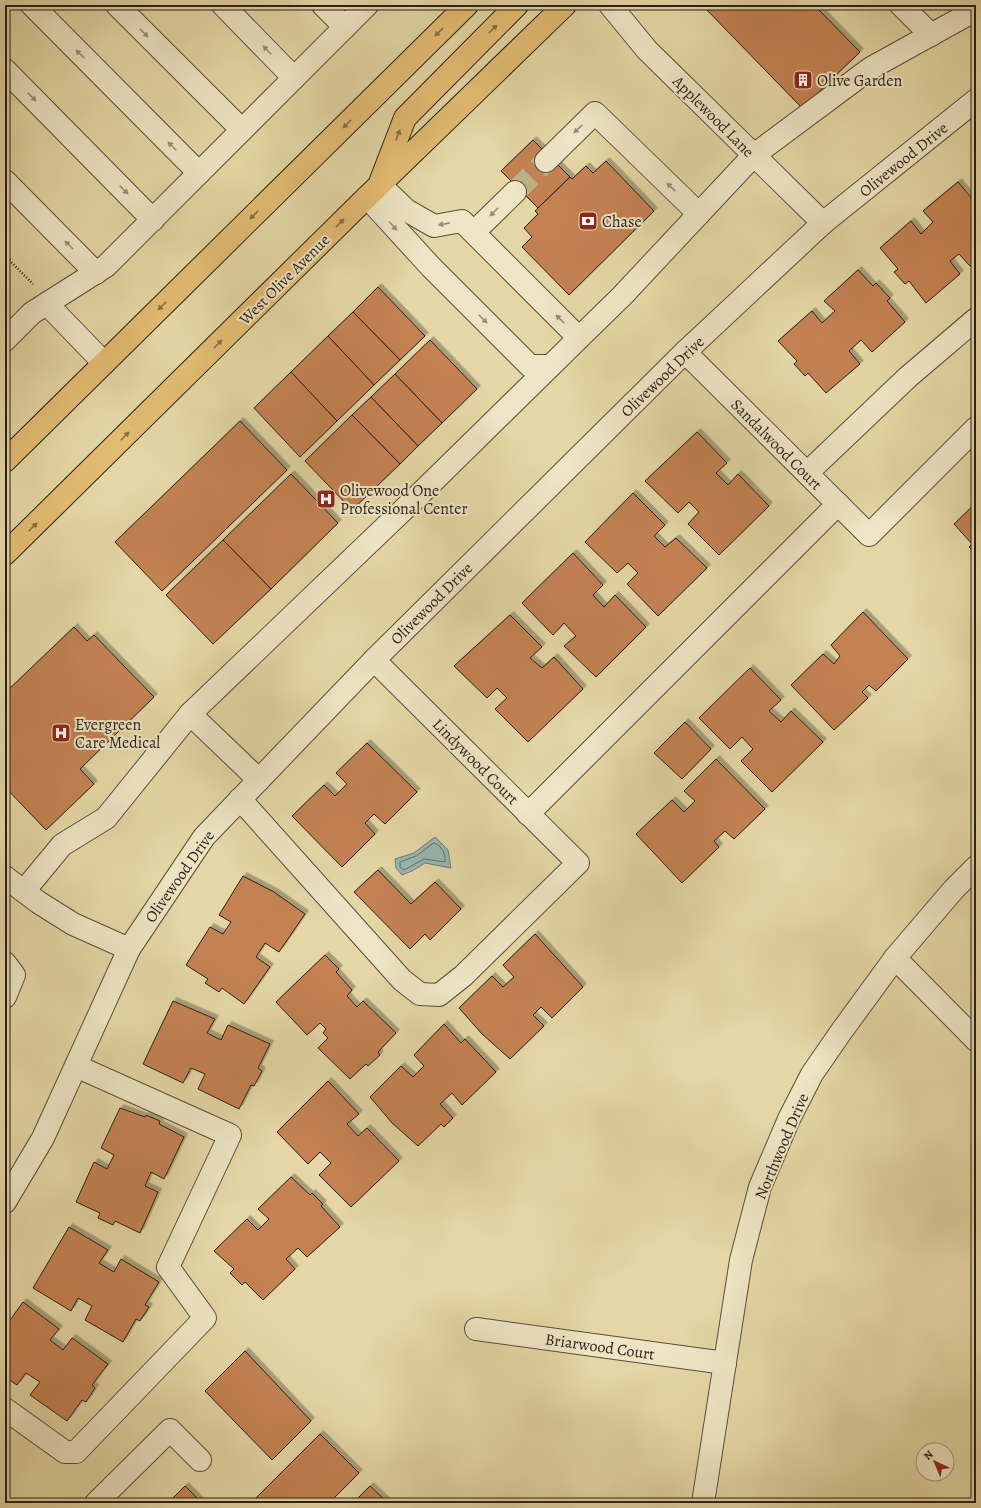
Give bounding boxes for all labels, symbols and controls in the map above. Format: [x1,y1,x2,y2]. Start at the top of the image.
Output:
one-way arrow [488,24,498,34]
one-way arrow [434,27,444,37]
one-way arrow [139,28,149,37]
one-way arrow [262,45,272,55]
one-way arrow [75,49,85,59]
building icon: Olive Garden [792,69,814,91]
street label: Applewood Lane [667,70,759,162]
place label: Olive Garden [817,70,902,92]
one-way arrow [27,92,37,102]
street label: Olivewood Drive [855,117,953,202]
one-way arrow [342,119,352,129]
one-way arrow [573,125,583,134]
one-way arrow [396,128,402,140]
one-way arrow [167,141,177,151]
one-way arrow [666,182,676,192]
one-way arrow [119,185,129,195]
one-way arrow [490,207,499,217]
one-way arrow [249,210,259,220]
bank icon: Chase [577,210,599,232]
place label: Chase [602,211,642,233]
one-way arrow [335,218,345,228]
one-way arrow [388,221,398,231]
one-way arrow [437,222,450,228]
street label: West Olive Avenue [234,229,335,331]
one-way arrow [64,240,74,250]
one-way arrow [157,301,167,311]
one-way arrow [478,314,488,324]
one-way arrow [555,314,565,324]
street label: Olivewood Drive [616,331,709,422]
one-way arrow [213,339,223,349]
street label: Sandalwood Court [726,394,827,495]
one-way arrow [120,431,130,440]
place label: Olivewood One Professional Center [340,480,468,520]
hospital icon: Olivewood One Professional Center [315,488,337,510]
one-way arrow [28,522,38,532]
street label: Olivewood Drive [386,558,478,650]
place label: Evergreen Care Medical [75,714,160,754]
street label: Lindywood Court [427,714,523,810]
hospital icon: Evergreen Care Medical [50,722,72,744]
street label: Olivewood Drive [140,826,220,927]
street label: Northwood Drive [750,1090,814,1203]
street label: Briarwood Court [544,1328,656,1366]
north arrow [915,1442,955,1482]
text: N [920,1447,936,1463]

